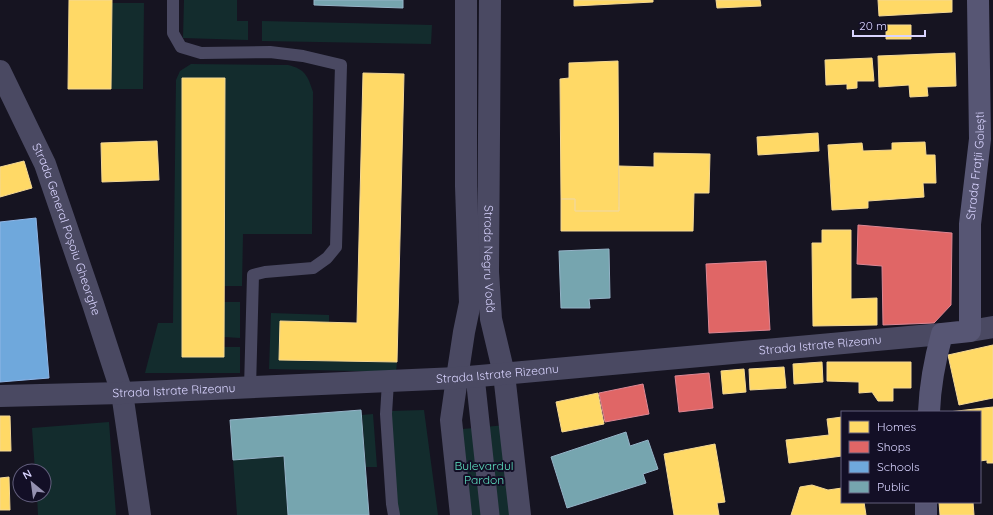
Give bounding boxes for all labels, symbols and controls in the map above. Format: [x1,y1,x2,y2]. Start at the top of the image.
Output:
scale bar [853,12,925,38]
text: 20 m [859,18,887,33]
street label: Strada Frații Golești [963,112,987,221]
street label: Strada General Poșoiu Gheorghe [29,141,104,317]
street label: Strada Negru Vodă [481,205,499,313]
street label: Strada Istrate Rizeanu [758,332,882,358]
street label: Strada Istrate Rizeanu [436,361,559,386]
street label: Strada Istrate Rizeanu [112,380,236,400]
legend [841,411,981,503]
text: Homes [877,419,917,434]
text: Shops [877,439,911,454]
park label: Bulevardul Pardon [454,458,514,487]
text: Schools [877,459,920,474]
north arrow [12,463,52,503]
text: N [20,466,34,482]
text: Public [877,479,910,494]

